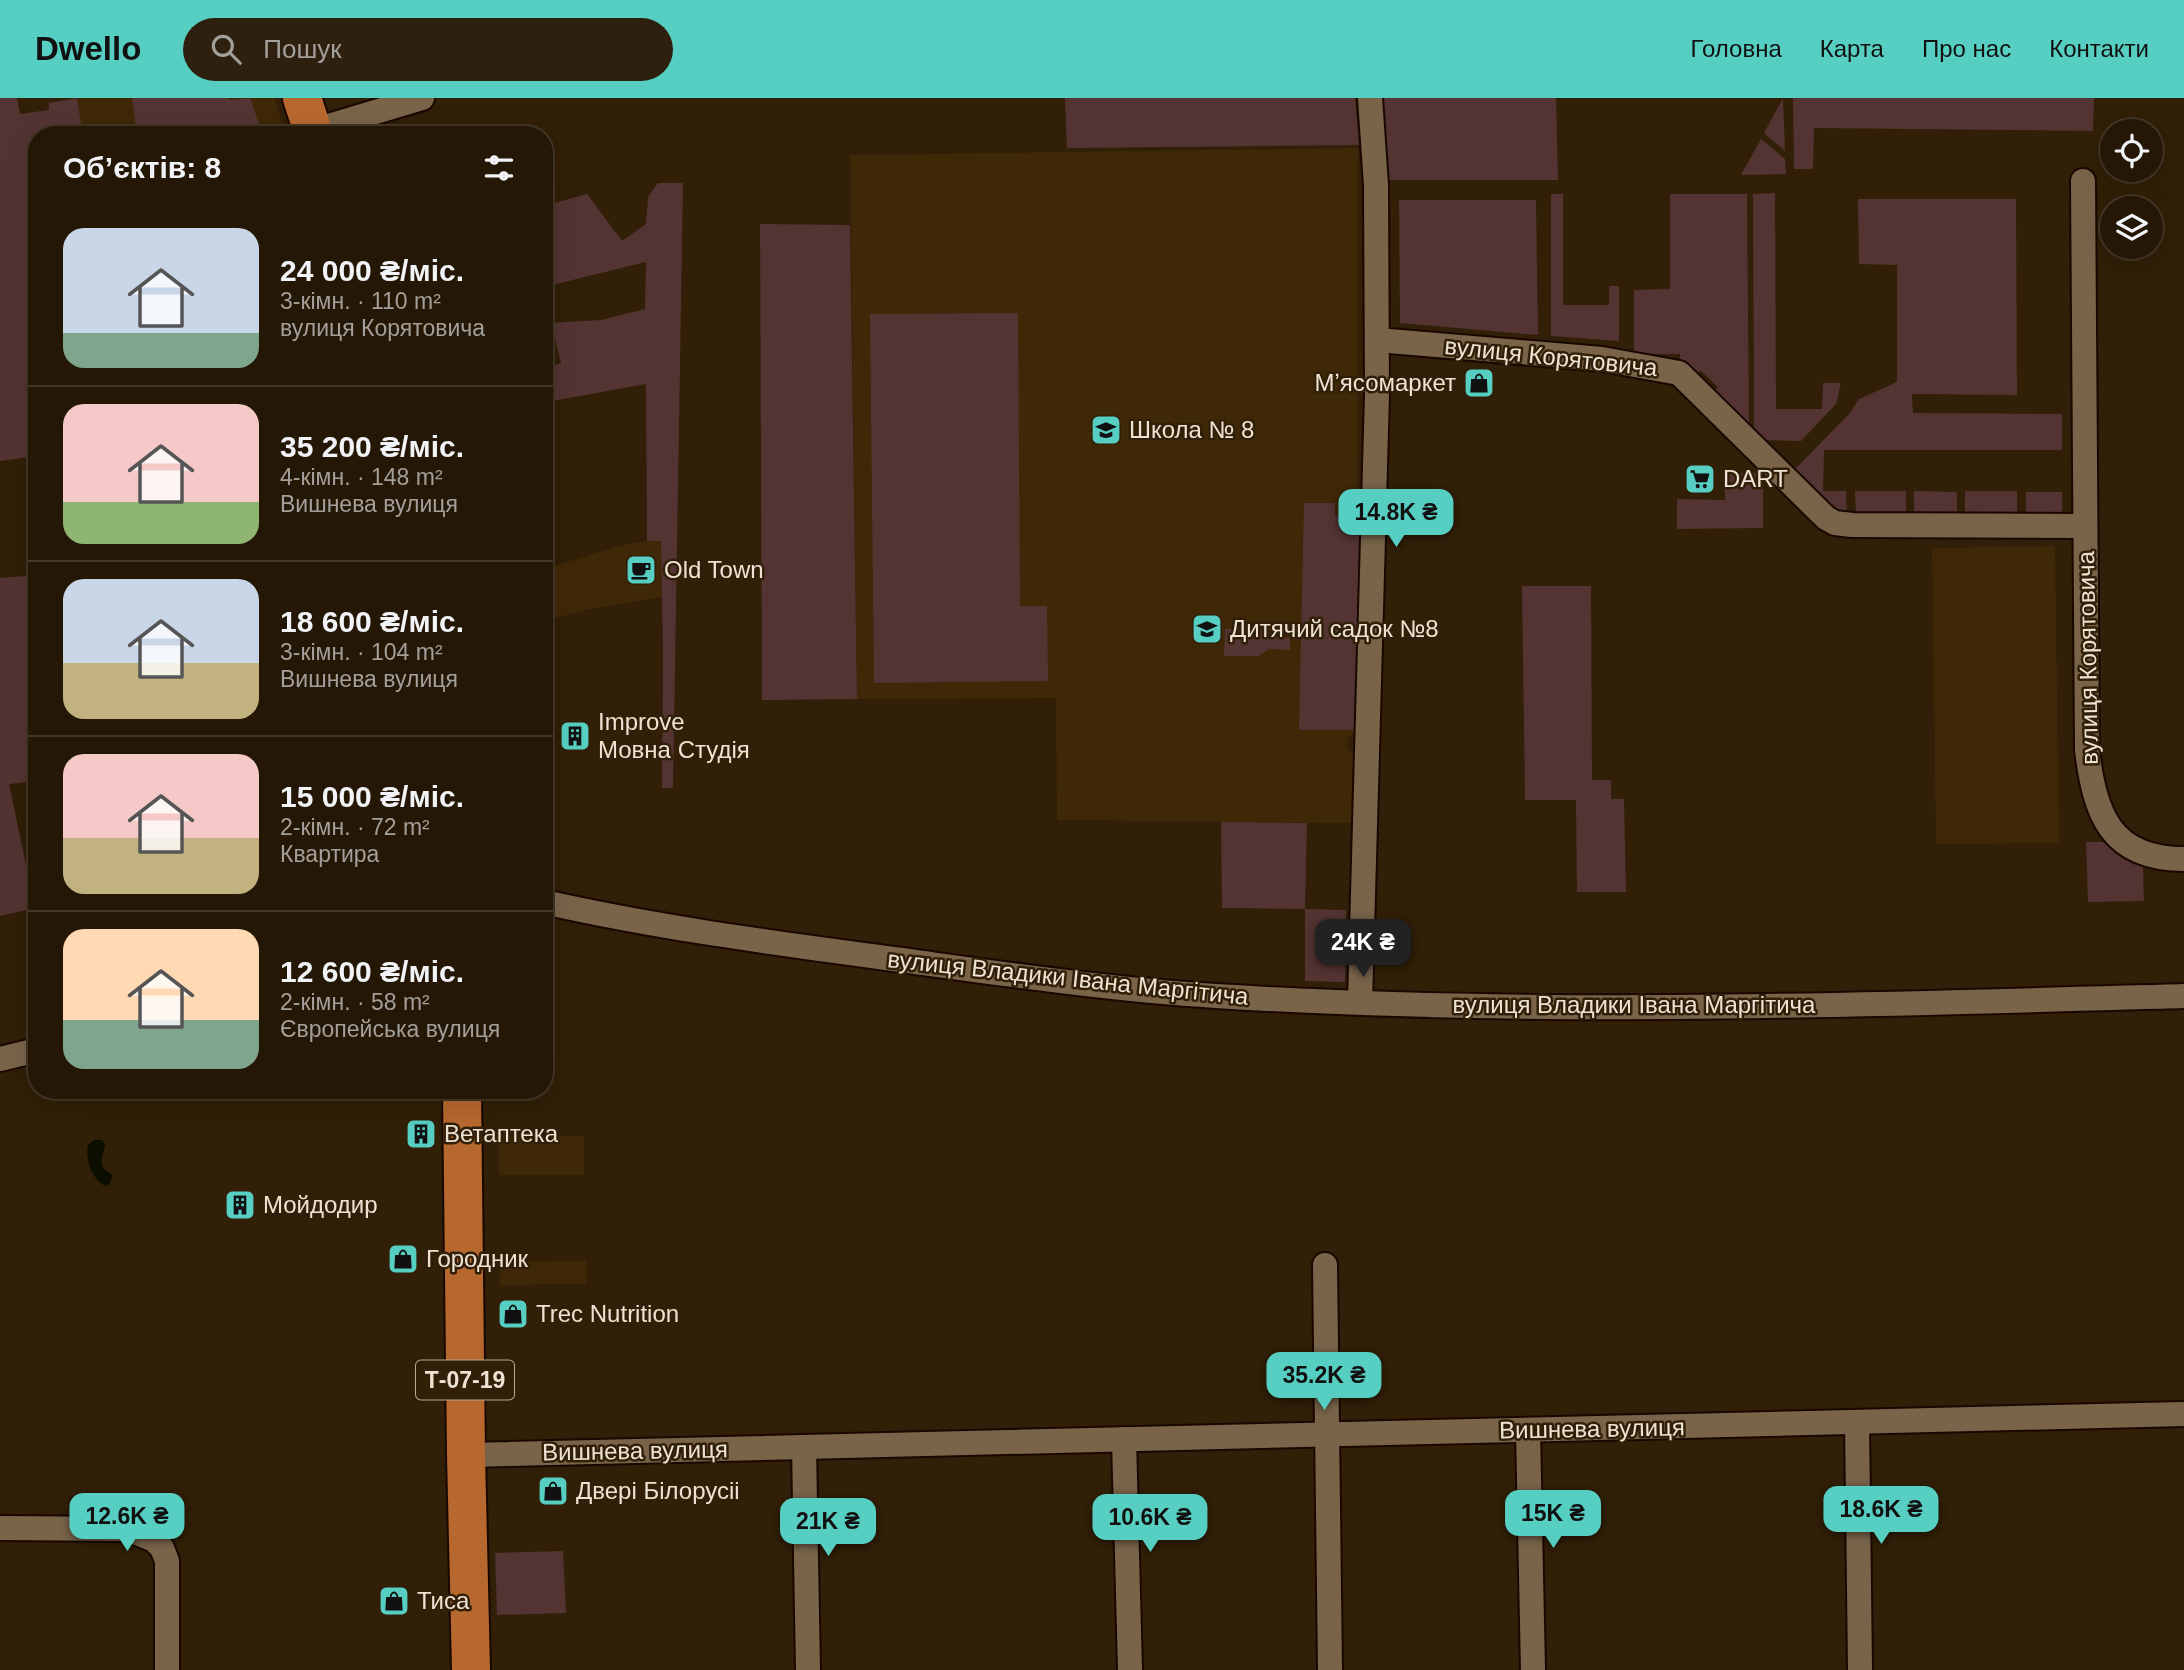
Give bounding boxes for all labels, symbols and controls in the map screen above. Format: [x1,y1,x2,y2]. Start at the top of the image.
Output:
search box [183,18,673,81]
text: Dwello [35,30,141,67]
icon: search [207,30,245,68]
text: Пошук [263,34,342,64]
text: Головна [1691,35,1782,62]
text: Карта [1820,35,1884,62]
text: Про нас [1922,35,2011,62]
text: Контакти [2049,35,2149,62]
map controls [2100,119,2163,259]
button: locate [2100,119,2163,182]
icon: filters [480,149,518,187]
text: Об’єктів: 8 [63,151,221,184]
button: layers [2100,196,2163,259]
text: 24 000 ₴/міс. [280,254,464,287]
icon: home [119,256,203,340]
text: 3-кімн. · 110 m² [280,288,441,314]
text: вулиця Корятовича [280,315,485,341]
street label: вулиця Корятовича [1443,332,1660,381]
shop icon: Мʼясомаркет [1462,366,1496,400]
place label: Мʼясомаркет [1315,369,1456,396]
school or university icon: Школа № 8 [1089,413,1123,447]
place label: Школа № 8 [1129,416,1254,443]
text: 35 200 ₴/міс. [280,430,464,463]
icon: home [119,432,203,516]
supermarket icon: DART [1683,462,1717,496]
text: 4-кімн. · 148 m² [280,464,443,490]
place label: DART [1723,465,1788,492]
pin: 14.8K ₴ [1331,490,1461,549]
text: Вишнева вулиця [280,491,458,517]
text: 14.8K ₴ [1354,499,1438,525]
street label: вулиця Корятовича [2072,550,2103,765]
cafe icon: Old Town [624,553,658,587]
place label: Old Town [664,556,764,583]
text: 18 600 ₴/міс. [280,605,464,638]
icon: home [119,607,203,691]
school or university icon: Дитячий садок №8 [1190,612,1224,646]
place label: Дитячий садок №8 [1230,615,1439,642]
text: 3-кімн. · 104 m² [280,639,443,665]
text: Вишнева вулиця [280,666,458,692]
place label: Improve Мовна Студія [598,708,750,763]
building icon: Improve Мовна Студія [558,719,592,753]
text: 15 000 ₴/міс. [280,780,464,813]
icon: home [119,782,203,866]
text: 2-кімн. · 72 m² [280,814,430,840]
text: Квартира [280,841,379,867]
pin: 24K ₴ [1314,920,1412,979]
text: 24K ₴ [1331,929,1395,955]
street label: вулиця Владики Івана Маргітича [886,945,1251,1010]
text: 12 600 ₴/міс. [280,955,464,988]
icon: home [119,957,203,1041]
text: 2-кімн. · 58 m² [280,989,430,1015]
street label: вулиця Владики Івана Маргітича [1453,991,1816,1018]
text: Європейська вулиця [280,1016,500,1042]
building icon: Ветаптека [404,1117,438,1151]
place label: Ветаптека [444,1120,559,1147]
building icon: Мойдодир [223,1188,257,1222]
place label: Мойдодир [263,1191,378,1218]
shop icon: Городник [386,1242,420,1276]
place label: Городник [426,1245,529,1272]
shop icon: Trec Nutrition [496,1297,530,1331]
place label: Trec Nutrition [536,1300,679,1327]
pin: 35.2K ₴ [1259,1352,1389,1412]
road number: Т-07-19 [416,1360,514,1400]
text: 35.2K ₴ [1282,1362,1366,1388]
street label: Вишнева вулиця [1499,1413,1685,1444]
street label: Вишнева вулиця [542,1435,728,1466]
shop icon: Двері Білорусіі [536,1474,570,1508]
place label: Двері Білорусіі [576,1477,740,1504]
pin: 18.6K ₴ [1816,1486,1946,1546]
pin: 15K ₴ [1504,1490,1602,1550]
pin: 12.6K ₴ [62,1494,192,1553]
pin: 10.6K ₴ [1085,1494,1215,1554]
text: 18.6K ₴ [1839,1496,1923,1522]
pin: 21K ₴ [779,1498,877,1558]
text: 15K ₴ [1521,1500,1585,1526]
text: 12.6K ₴ [85,1503,169,1529]
text: 10.6K ₴ [1108,1504,1192,1530]
text: 21K ₴ [796,1508,860,1534]
shop icon: Тиса [377,1584,411,1618]
place label: Тиса [417,1587,470,1614]

